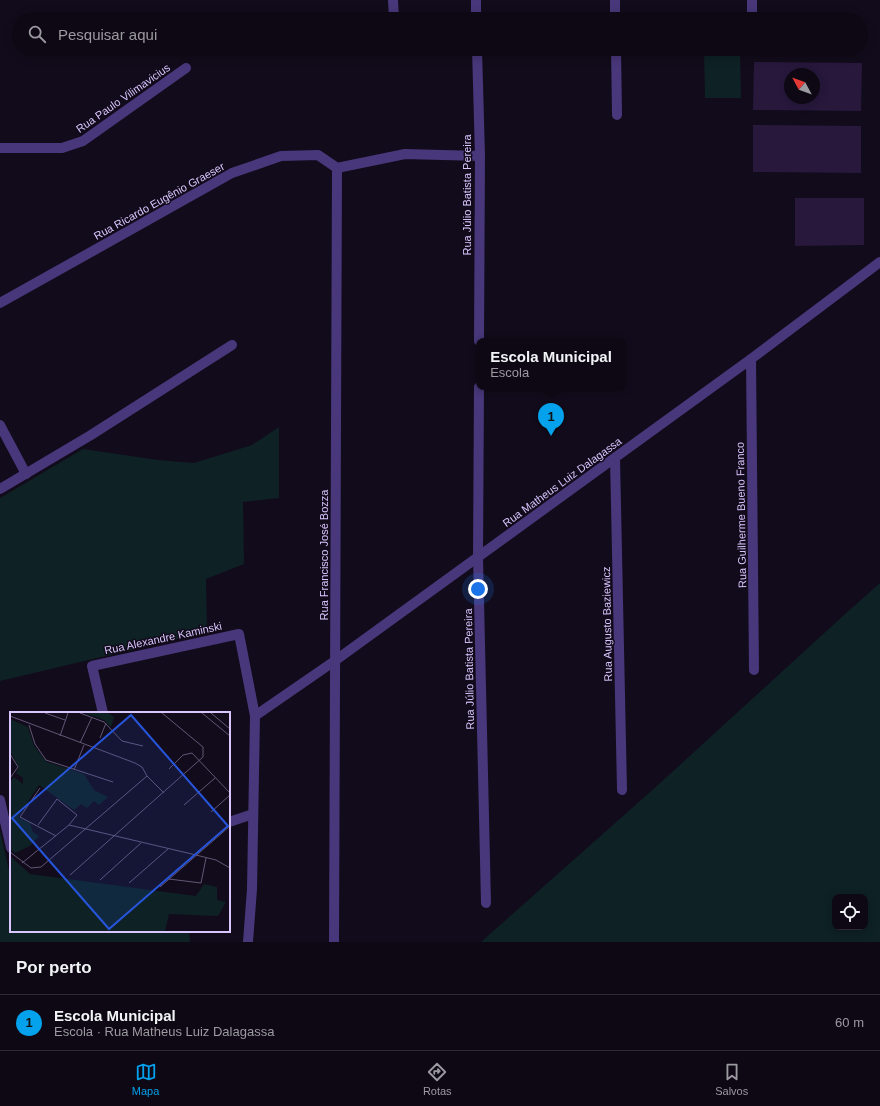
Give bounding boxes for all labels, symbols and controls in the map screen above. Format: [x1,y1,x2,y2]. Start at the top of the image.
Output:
search box [12,12,868,56]
icon: search [26,23,48,45]
text: Pesquisar aqui [58,26,157,43]
street label: Rua Paulo Vilimavicius [74,61,173,135]
north arrow [784,68,820,104]
street label: Rua Júlio Batista Pereira [461,134,473,256]
street label: Rua Ricardo Eugênio Graeser [92,160,227,242]
popup [476,338,626,390]
text: Escola Municipal [490,348,612,365]
text: Escola [490,365,529,380]
pin: 1 [538,403,564,436]
street label: Rua Matheus Luiz Dalagassa [500,434,624,529]
street label: Rua Guilherme Bueno Franco [734,442,748,588]
street label: Rua Francisco José Bozza [318,489,330,620]
street label: Rua Augusto Baziewicz [600,566,614,682]
your location [468,579,488,599]
street label: Rua Júlio Batista Pereira [462,607,476,730]
street label: Rua Alexandre Kaminski [103,620,223,656]
inset map [10,712,230,932]
map controls [832,894,868,930]
button: locate [832,894,868,930]
text: Por perto [16,958,92,977]
text: Escola Municipal [54,1007,176,1024]
text: 1 [25,1015,33,1030]
text: 60 m [835,1015,864,1030]
text: Escola · Rua Matheus Luiz Dalagassa [54,1024,274,1039]
tab: Mapa [132,1061,159,1097]
tab: Rotas [423,1061,452,1097]
tab: Salvos [715,1061,748,1097]

